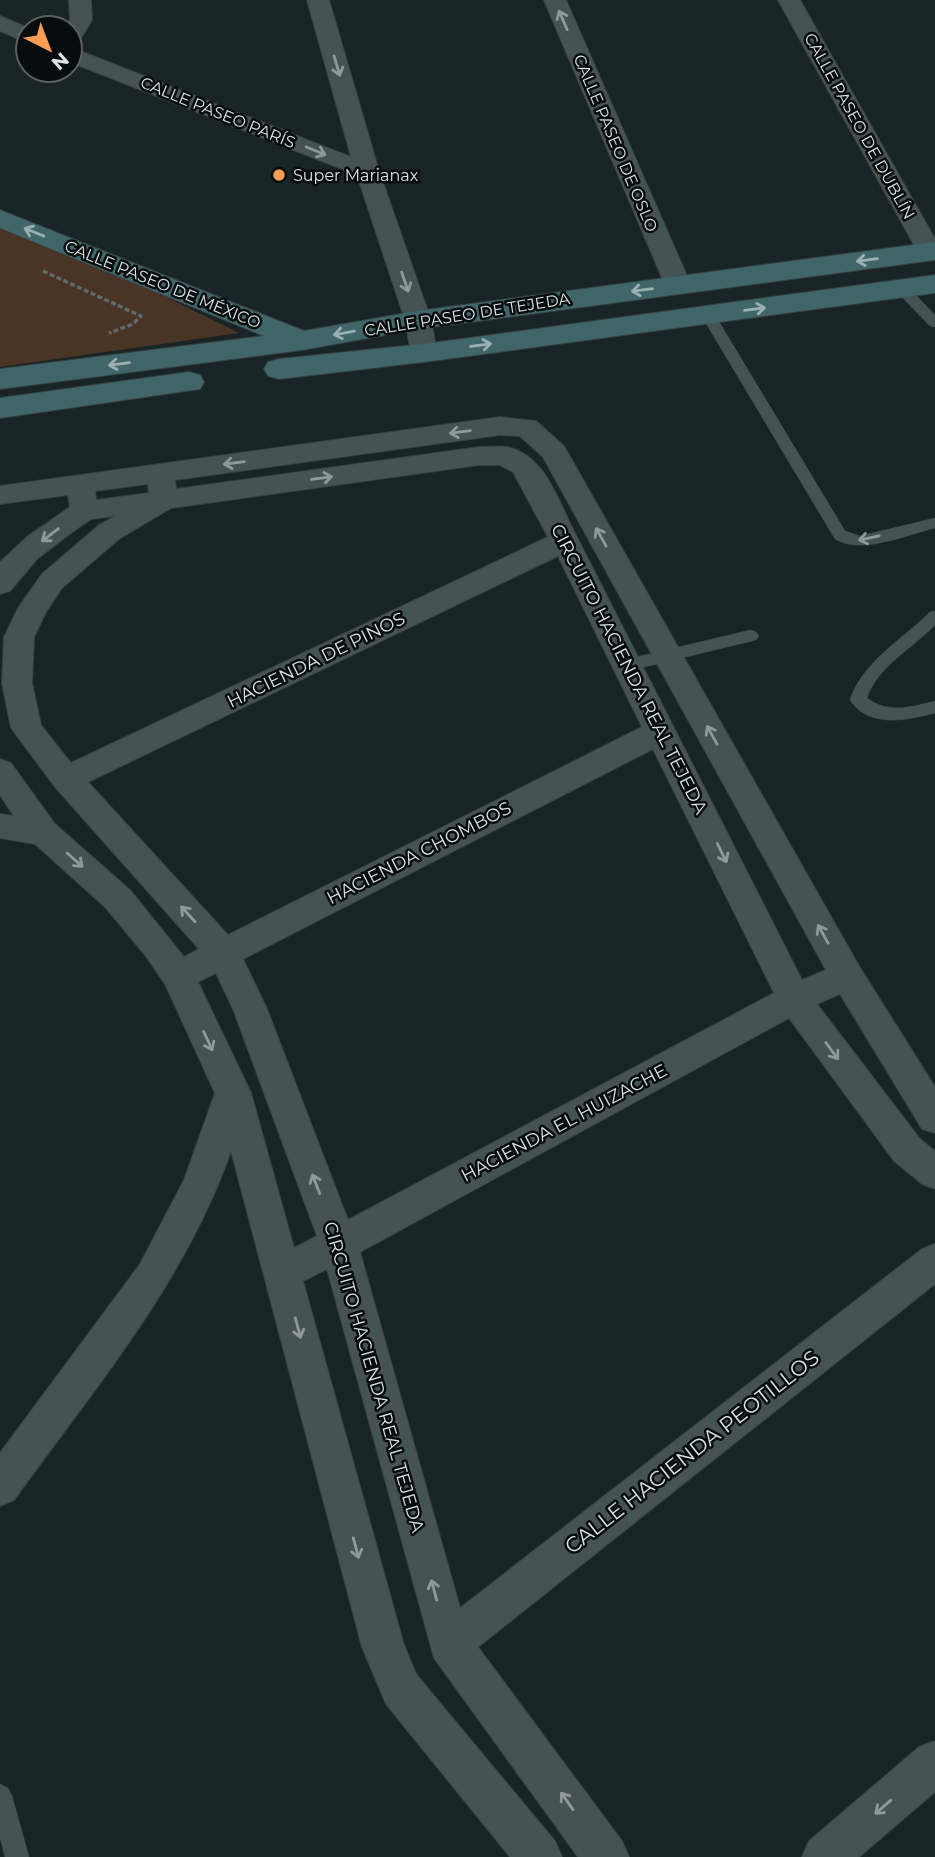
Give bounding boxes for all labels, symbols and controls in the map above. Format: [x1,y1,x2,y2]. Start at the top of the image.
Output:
one-way arrow [556,10,569,32]
north arrow [14,14,84,84]
street label: CALLE PASEO DE DUBLÍN [800,30,919,223]
text: N [47,48,73,75]
street label: CALLE PASEO DE OSLO [570,52,662,235]
one-way arrow [331,54,344,76]
street label: CALLE PASEO PARÍS [138,73,298,152]
one-way arrow [304,145,326,158]
place label: Super Marianax [293,166,419,185]
marker: Super Marianax [271,167,287,183]
one-way arrow [24,224,46,237]
street label: CALLE PASEO DE MÉXICO [62,236,264,333]
one-way arrow [856,254,879,267]
one-way arrow [400,271,412,293]
one-way arrow [631,283,654,296]
street label: CALLE PASEO DE TEJEDA [363,289,572,340]
one-way arrow [743,302,766,315]
one-way arrow [333,327,356,341]
one-way arrow [469,339,492,352]
one-way arrow [108,358,131,371]
one-way arrow [449,426,472,439]
one-way arrow [223,457,246,470]
one-way arrow [310,471,333,484]
street label: CIRCUITO HACIENDA REAL TEJEDA [546,520,712,818]
one-way arrow [42,527,60,542]
one-way arrow [594,527,608,547]
one-way arrow [858,532,881,546]
street label: HACIENDA DE PINOS [223,607,409,713]
one-way arrow [705,725,718,746]
street label: HACIENDA CHOMBOS [323,797,515,909]
one-way arrow [715,842,729,863]
one-way arrow [65,852,83,868]
one-way arrow [180,905,196,923]
one-way arrow [816,924,830,944]
one-way arrow [202,1030,215,1051]
one-way arrow [825,1041,840,1060]
street label: HACIENDA EL HUIZACHE [457,1059,671,1187]
one-way arrow [309,1173,322,1195]
street label: CIRCUITO HACIENDA REAL TEJEDA [319,1219,429,1535]
one-way arrow [292,1317,305,1339]
street label: CALLE HACIENDA PEOTILLOS [560,1345,824,1559]
one-way arrow [350,1536,363,1558]
one-way arrow [427,1579,440,1601]
one-way arrow [560,1792,574,1811]
one-way arrow [874,1799,892,1815]

